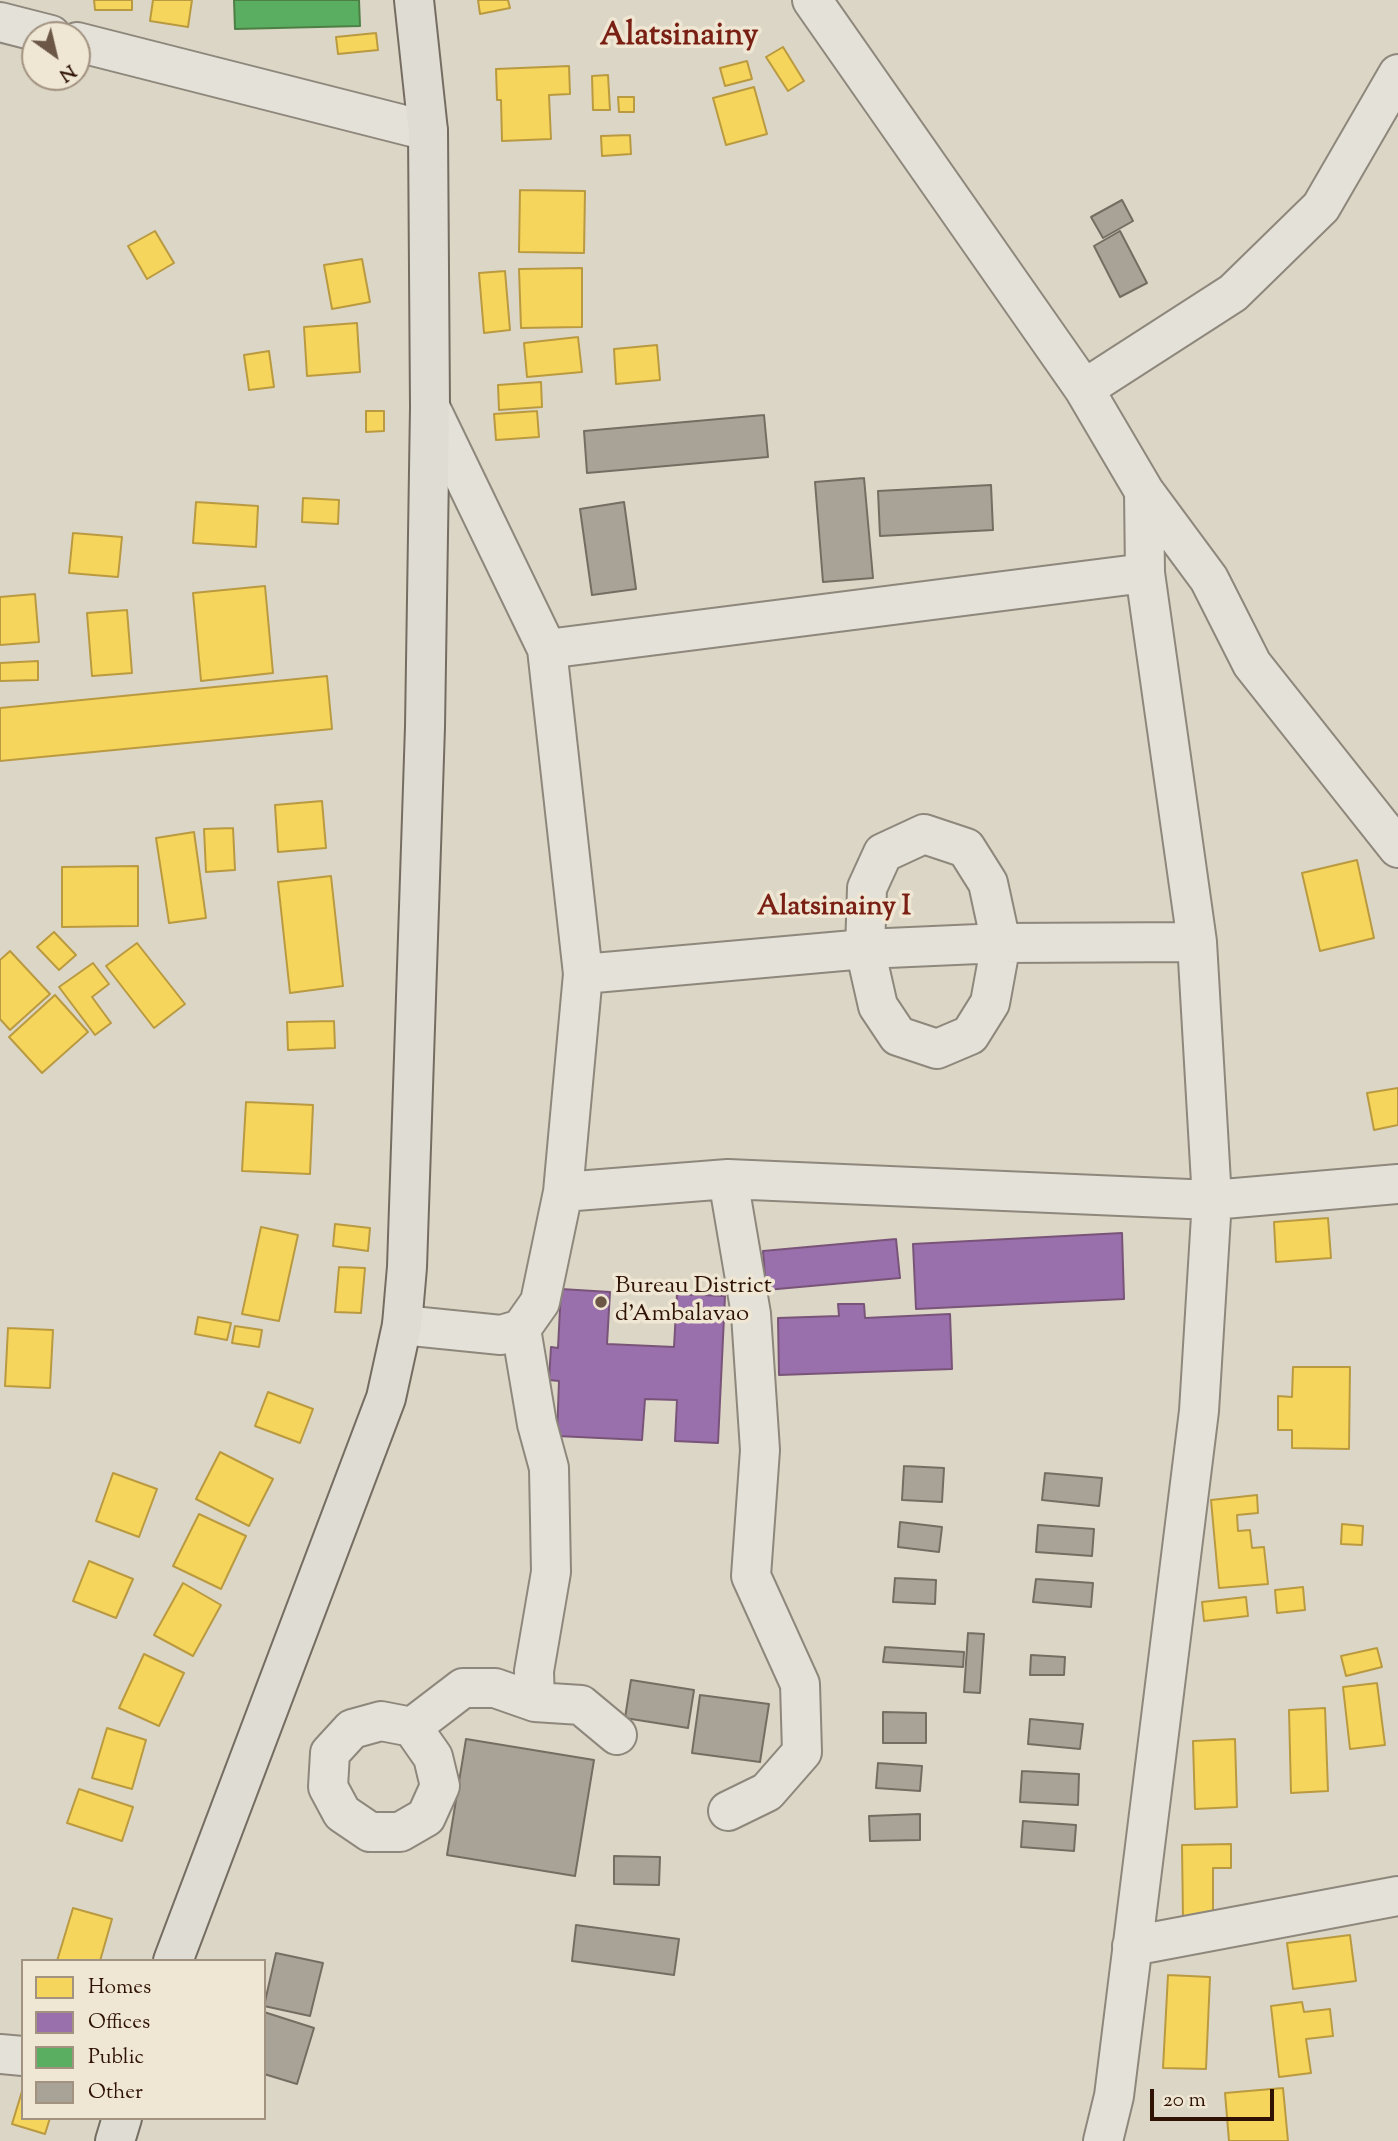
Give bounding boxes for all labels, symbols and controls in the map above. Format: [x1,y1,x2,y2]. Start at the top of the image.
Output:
district label: Alatsinainy [600,20,758,58]
north arrow [21,21,91,91]
text: N [53,57,81,88]
district label: Alatsinainy I [757,892,911,926]
place label: Bureau District d'Ambalavao [615,1274,772,1330]
marker: Bureau District d'Ambalavao [593,1294,609,1310]
legend [21,1959,266,2120]
text: Homes [88,1973,151,2003]
text: Offices [88,2008,150,2038]
text: Public [88,2043,144,2073]
scale bar [1153,2074,1277,2118]
text: Other [88,2078,143,2108]
text: 20 m [1163,2086,1206,2116]

